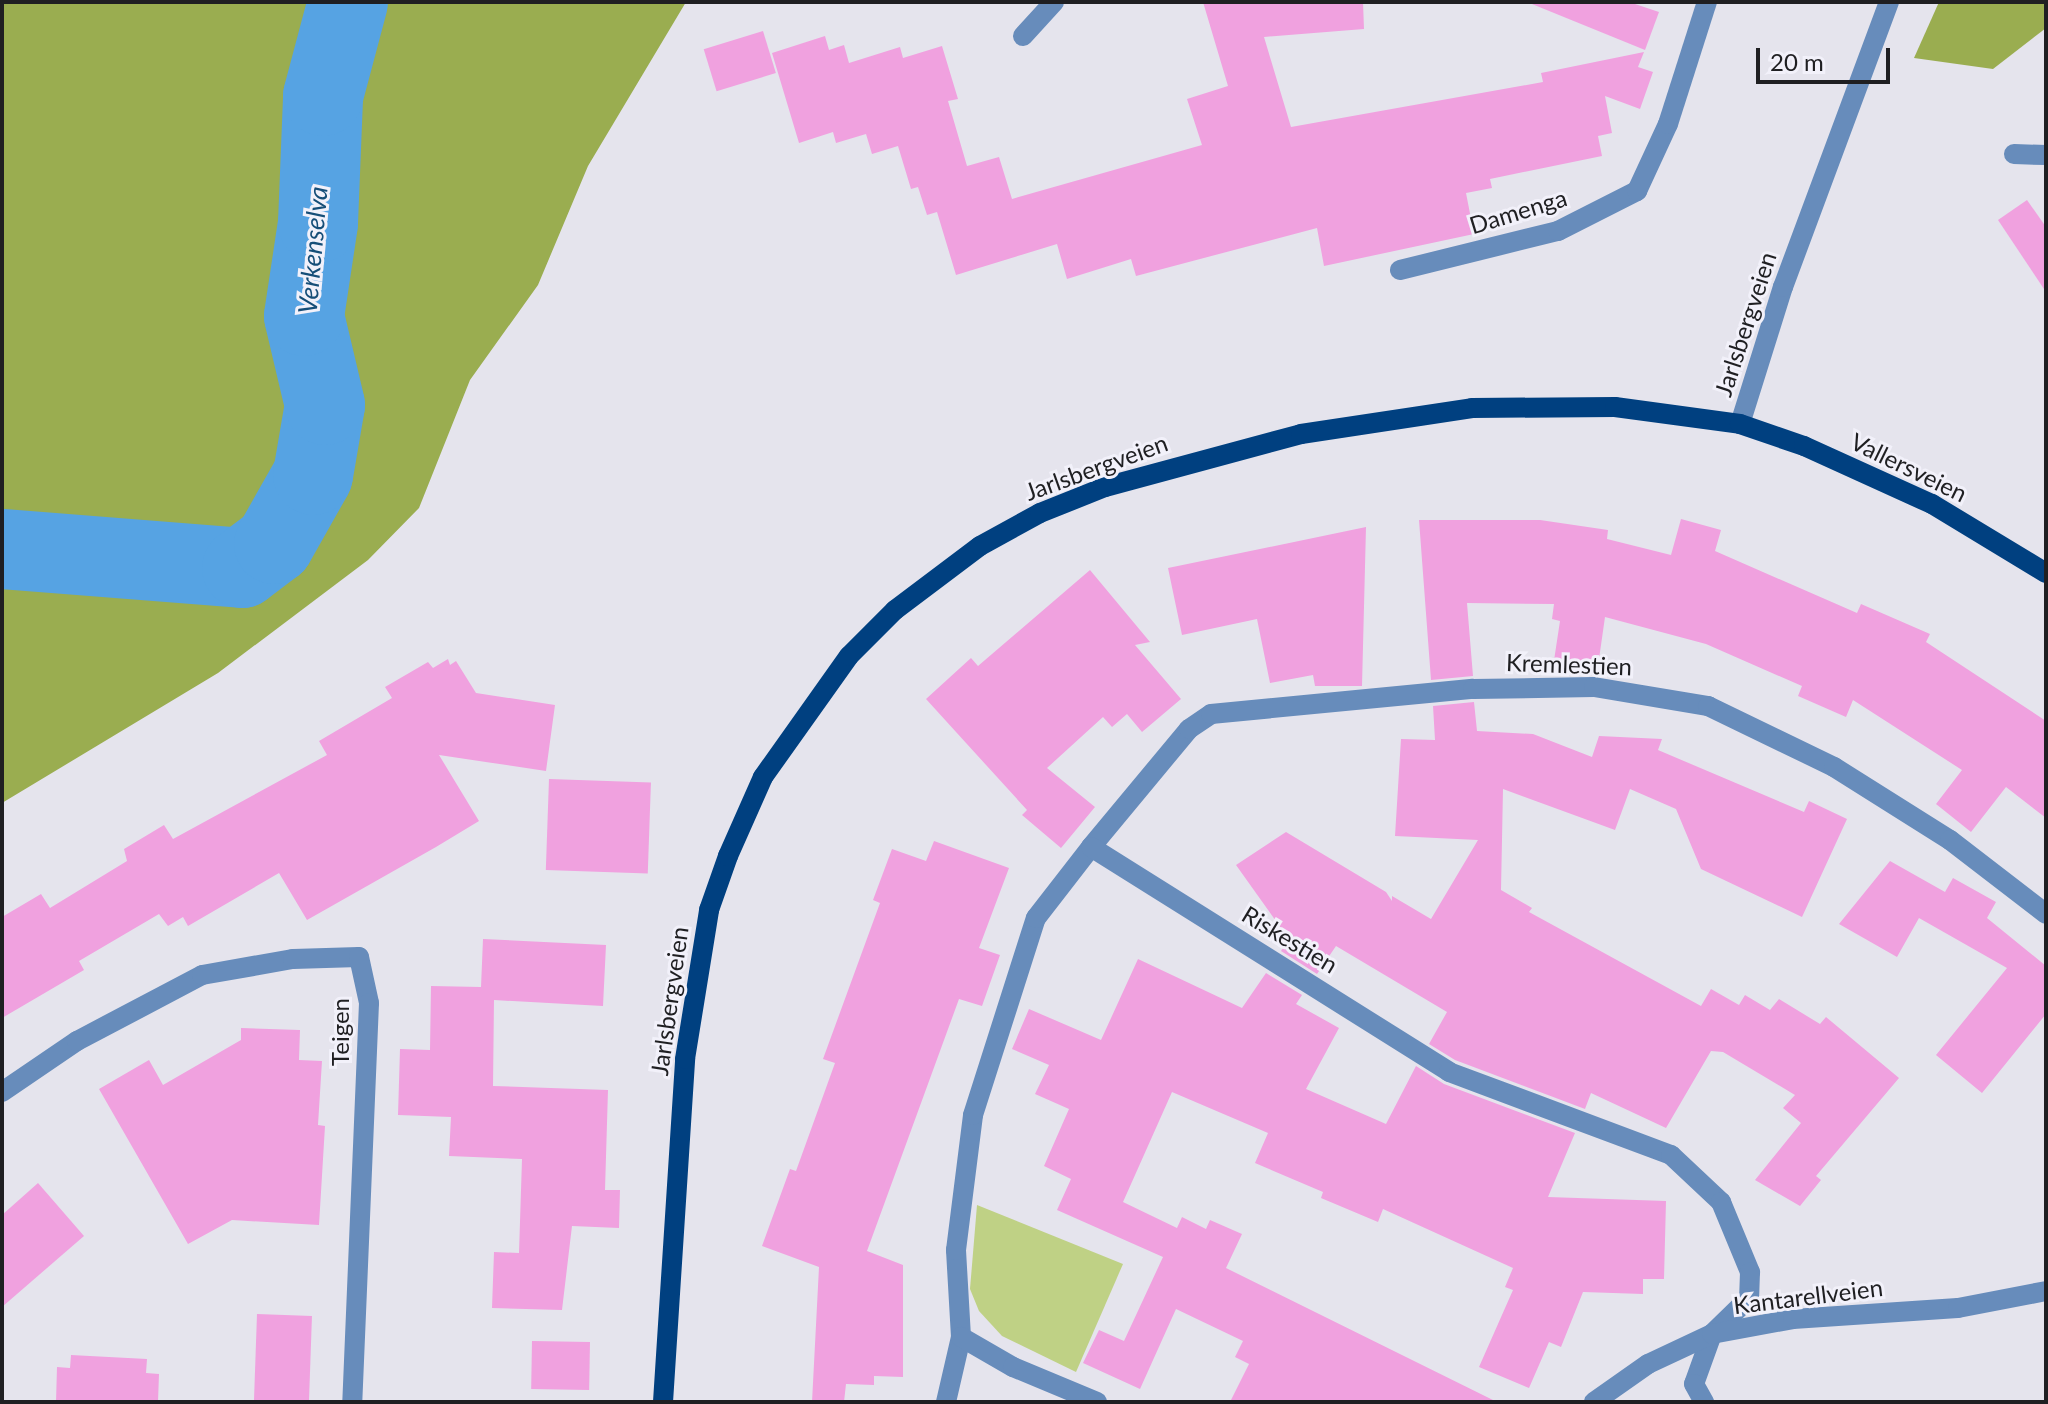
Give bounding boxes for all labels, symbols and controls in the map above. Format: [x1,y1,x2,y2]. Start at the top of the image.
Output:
scale bar [1760,32,1894,82]
text: 20 m [1770,47,1824,76]
street label: Damenga [1466,183,1570,239]
water label: Verkenselva [292,185,334,315]
street label: Jarlsbergveien [1708,248,1782,400]
street label: Vallersveien [1846,426,1972,508]
street label: Jarlsbergveien [1021,428,1171,506]
street label: Kremlestien [1505,647,1633,681]
street label: Riskestien [1237,899,1343,979]
street label: Jarlsbergveien [644,925,694,1077]
street label: Teigen [326,998,354,1066]
street label: Kantarellveien [1732,1273,1884,1319]

